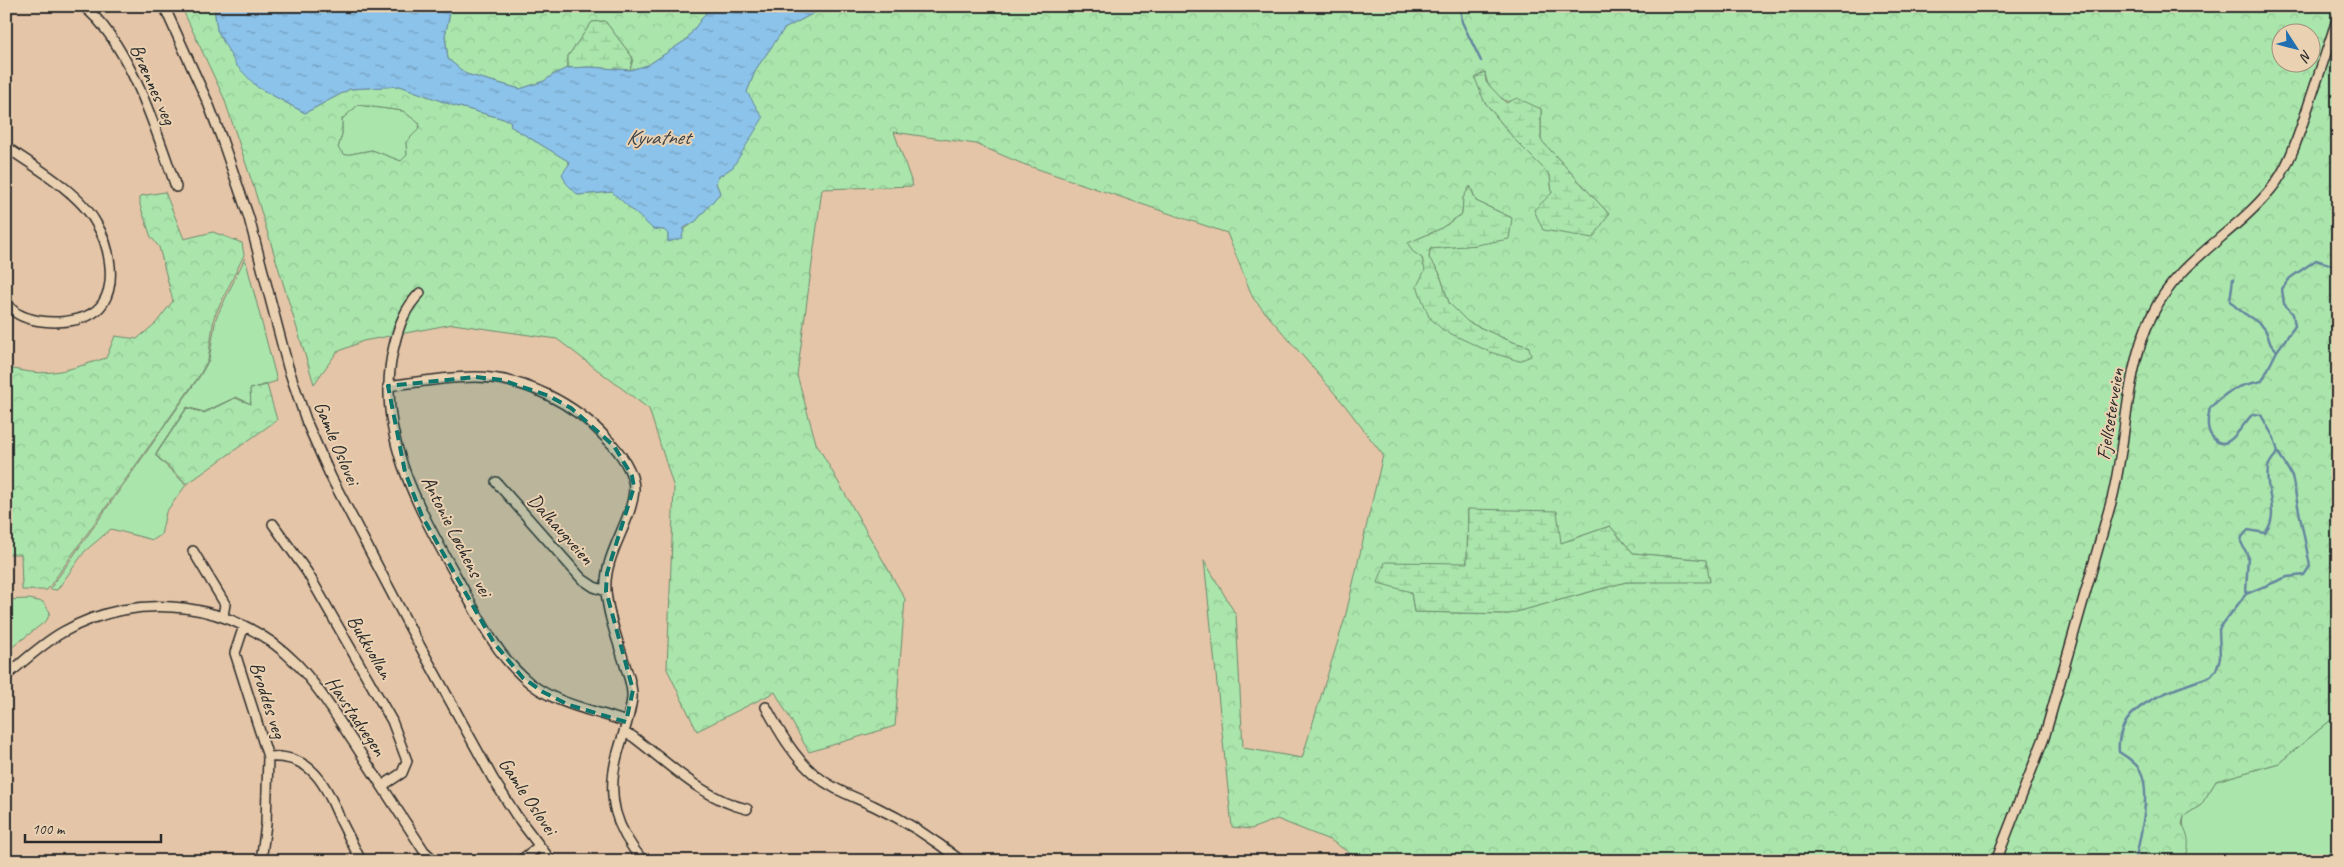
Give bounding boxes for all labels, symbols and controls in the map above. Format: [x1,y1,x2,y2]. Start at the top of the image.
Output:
north arrow [2272,22,2322,72]
street label: Brænnes veg [124,40,183,130]
text: N [2295,47,2316,66]
water label: Kyvatnet [626,124,694,150]
street label: Fjellseterveien [2090,365,2130,462]
street label: Gamle Oslovei [308,397,367,491]
street label: Antonie Løchens vei [416,471,499,603]
street label: Dalhaugveien [522,488,600,571]
street label: Bukkvollan [342,610,399,685]
street label: Broddes veg [244,659,293,743]
street label: Havstadvegen [320,671,392,762]
street label: Gamle Oslovei [493,752,564,842]
scale bar [25,812,161,844]
text: 100 m [32,820,66,839]

